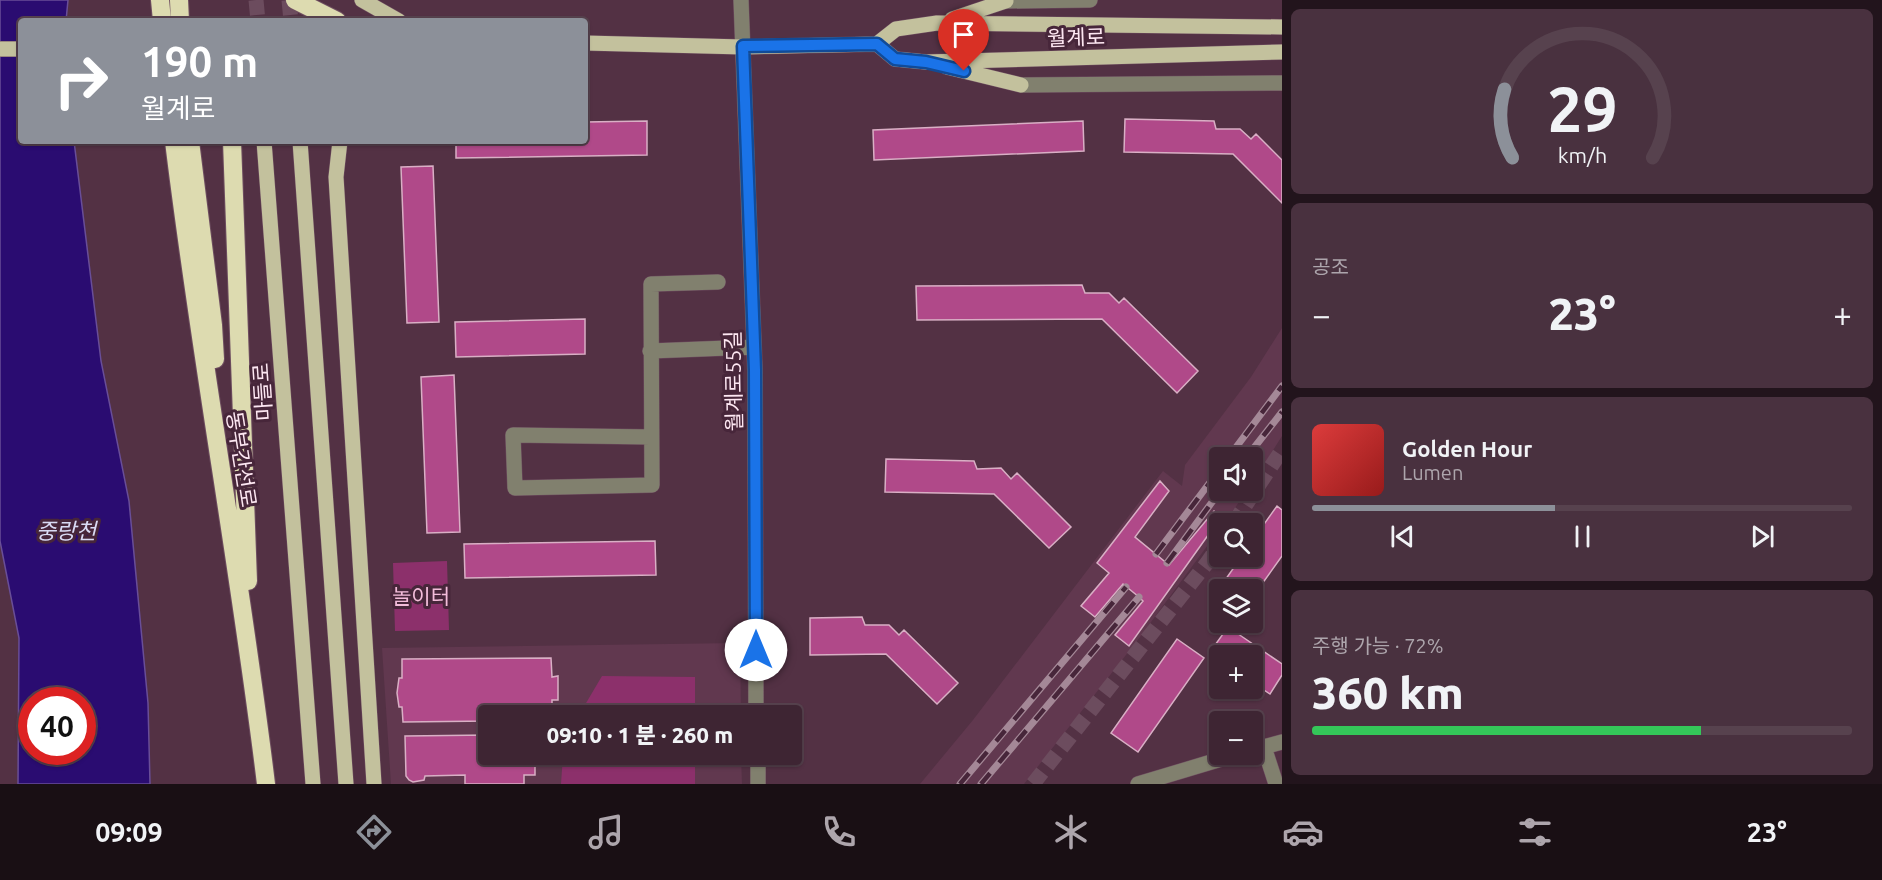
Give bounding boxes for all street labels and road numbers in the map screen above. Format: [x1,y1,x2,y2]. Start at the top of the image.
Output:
street label: 월계로 [1047,24,1105,50]
street label: 월계로55길 [720,330,746,432]
street label: 마들로 [248,362,276,422]
street label: 동부간선로 [223,409,261,509]

